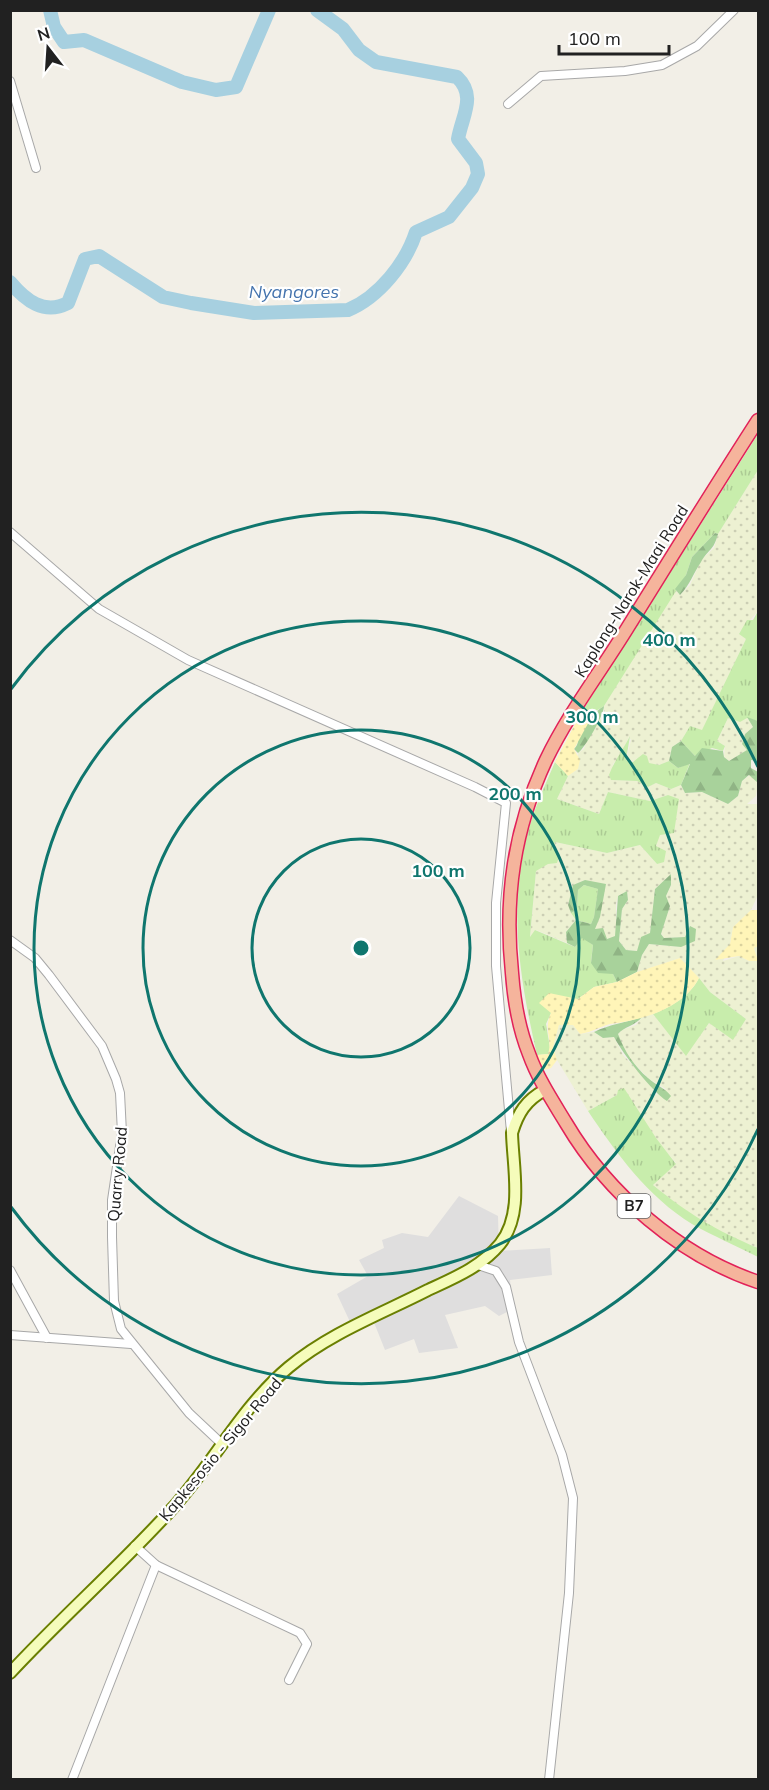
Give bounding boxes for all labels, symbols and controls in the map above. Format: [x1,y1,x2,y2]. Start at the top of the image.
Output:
north arrow [18,18,78,78]
scale bar [559,18,668,56]
text: N [35,22,52,45]
text: 100 m [568,27,621,50]
water label: Nyangores [249,280,339,303]
street label: Kaplong-Narok-Maai Road [570,501,692,681]
text: 400 m [642,628,696,651]
text: 300 m [565,705,619,728]
text: 200 m [488,782,542,805]
text: 100 m [411,859,465,882]
centre of rings [351,938,371,958]
street label: Quarry Road [103,1126,131,1222]
road number: B7 [618,1194,650,1218]
street label: Kapkesosio - Sigor Road [154,1373,286,1525]

